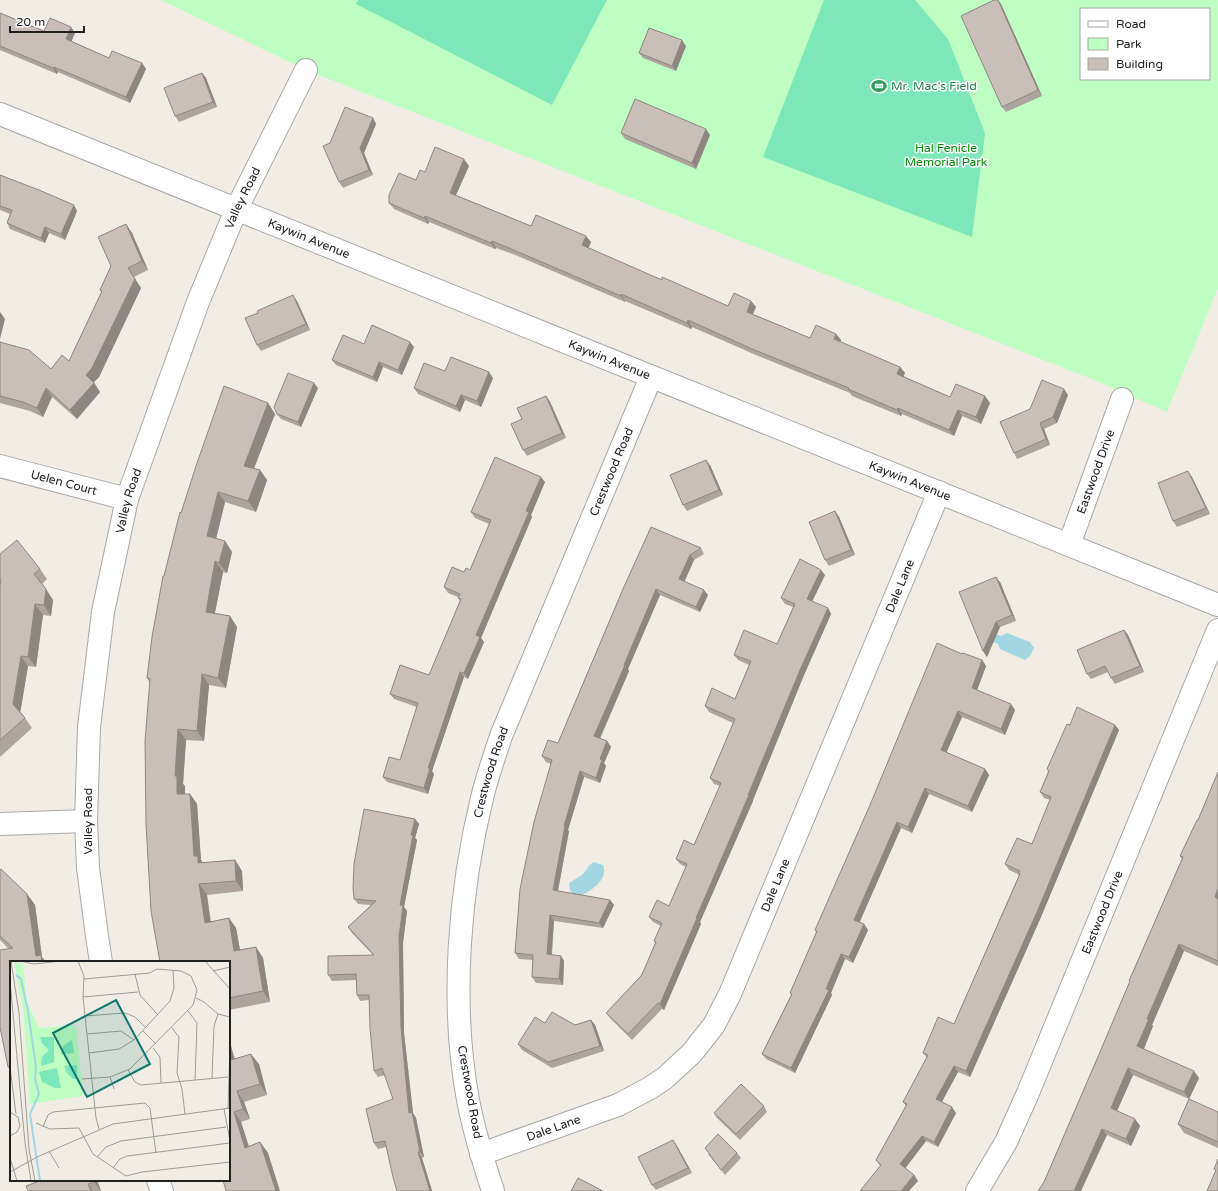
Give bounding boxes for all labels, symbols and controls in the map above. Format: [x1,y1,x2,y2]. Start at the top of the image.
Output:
scale bar [10,8,84,34]
legend [1080,8,1210,80]
text: 20 m [16,15,45,29]
text: Road [1116,17,1146,31]
text: Park [1116,37,1142,51]
text: Building [1116,57,1163,71]
sports icon: Mr. Mac's Field [870,77,888,95]
place label: Mr. Mac's Field [891,79,977,93]
park label: Hal Fenicle Memorial Park [905,141,988,169]
street label: Valley Road [222,165,263,231]
street label: Kaywin Avenue [266,216,352,261]
street label: Kaywin Avenue [566,337,653,382]
street label: Crestwood Road [587,425,636,518]
street label: Eastwood Drive [1074,427,1117,516]
street label: Kaywin Avenue [867,458,953,504]
street label: Valley Road [113,466,144,535]
street label: Uelen Court [29,467,99,498]
street label: Dale Lane [883,557,917,615]
street label: Crestwood Road [471,724,511,819]
street label: Valley Road [81,788,95,854]
street label: Dale Lane [758,856,793,914]
street label: Eastwood Drive [1079,868,1126,956]
inset map [10,961,230,1181]
street label: Crestwood Road [455,1044,485,1140]
street label: Dale Lane [525,1112,583,1144]

